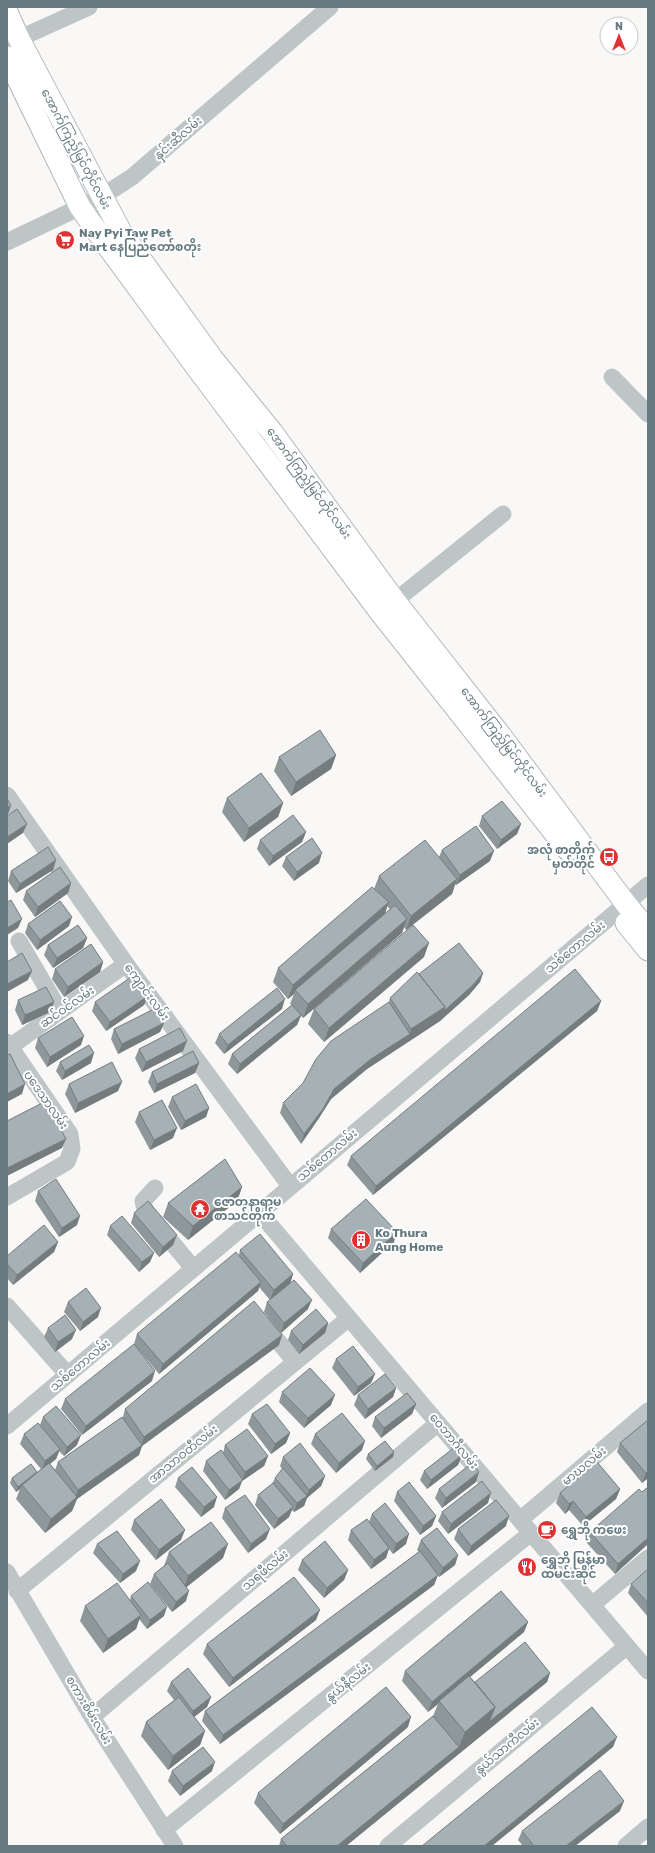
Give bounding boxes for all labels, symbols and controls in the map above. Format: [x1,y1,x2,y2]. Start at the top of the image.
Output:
north arrow [599,16,639,56]
text: N [615,20,623,33]
street label: အောက်ကြည့်မြင်တိုင်လမ်း [36,85,116,213]
street label: နှင်းဆီလမ်း [150,112,207,165]
place label: Nay Pyi Taw Pet Mart နေပြည်တော်စတိုး [79,226,201,258]
supermarket icon: Nay Pyi Taw Pet Mart နေပြည်တော်စတိုး [54,229,76,251]
street label: အောက်ကြည့်မြင်တိုင်လမ်း [261,423,356,543]
street label: အောက်ကြည့်မြင်တိုင်လမ်း [456,683,552,802]
place label: အလုံ စာတိုက် မှတ်တိုင် [527,840,595,875]
bus stop icon: အလုံ စာတိုက် မှတ်တိုင် [598,846,620,868]
street label: သစ်တောလမ်း [541,916,608,976]
street label: ကျောင်းလမ်း [119,960,174,1025]
street label: ဆင်ဝင်လမ်း [36,982,97,1031]
street label: ပဒေသာလမ်း [21,1067,73,1132]
street label: သစ်တောလမ်း [293,1124,360,1184]
place label: ဇောတနာရာမ စာသင်တိုက် [214,1195,281,1227]
temple icon: ဇောတနာရာမ စာသင်တိုက် [189,1198,211,1220]
place label: Ko Thura Aung Home [375,1226,444,1254]
building icon: Ko Thura Aung Home [350,1229,372,1251]
street label: သစ်တောလမ်း [46,1334,113,1394]
street label: ဝေဘာဂီလမ်း [427,1409,483,1472]
street label: အာသာဝတီလမ်း [144,1420,220,1486]
street label: မာဃလမ်း [558,1442,609,1488]
cafe icon: ရွှေဘို ကဖေး [536,1519,558,1541]
place label: ရွှေဘို ကဖေး [561,1521,627,1541]
street label: သရဖီလမ်း [238,1545,293,1596]
place label: ရွှေဘို မြန်မာ ထမင်းဆိုင် [541,1550,605,1585]
restaurant icon: ရွှေဘို မြန်မာ ထမင်းဆိုင် [516,1556,538,1578]
street label: နွယ်နီလမ်း [321,1658,375,1707]
street label: စကားစိမ်းလမ်း [63,1672,117,1747]
street label: နွယ်သာကီလမ်း [471,1714,544,1779]

